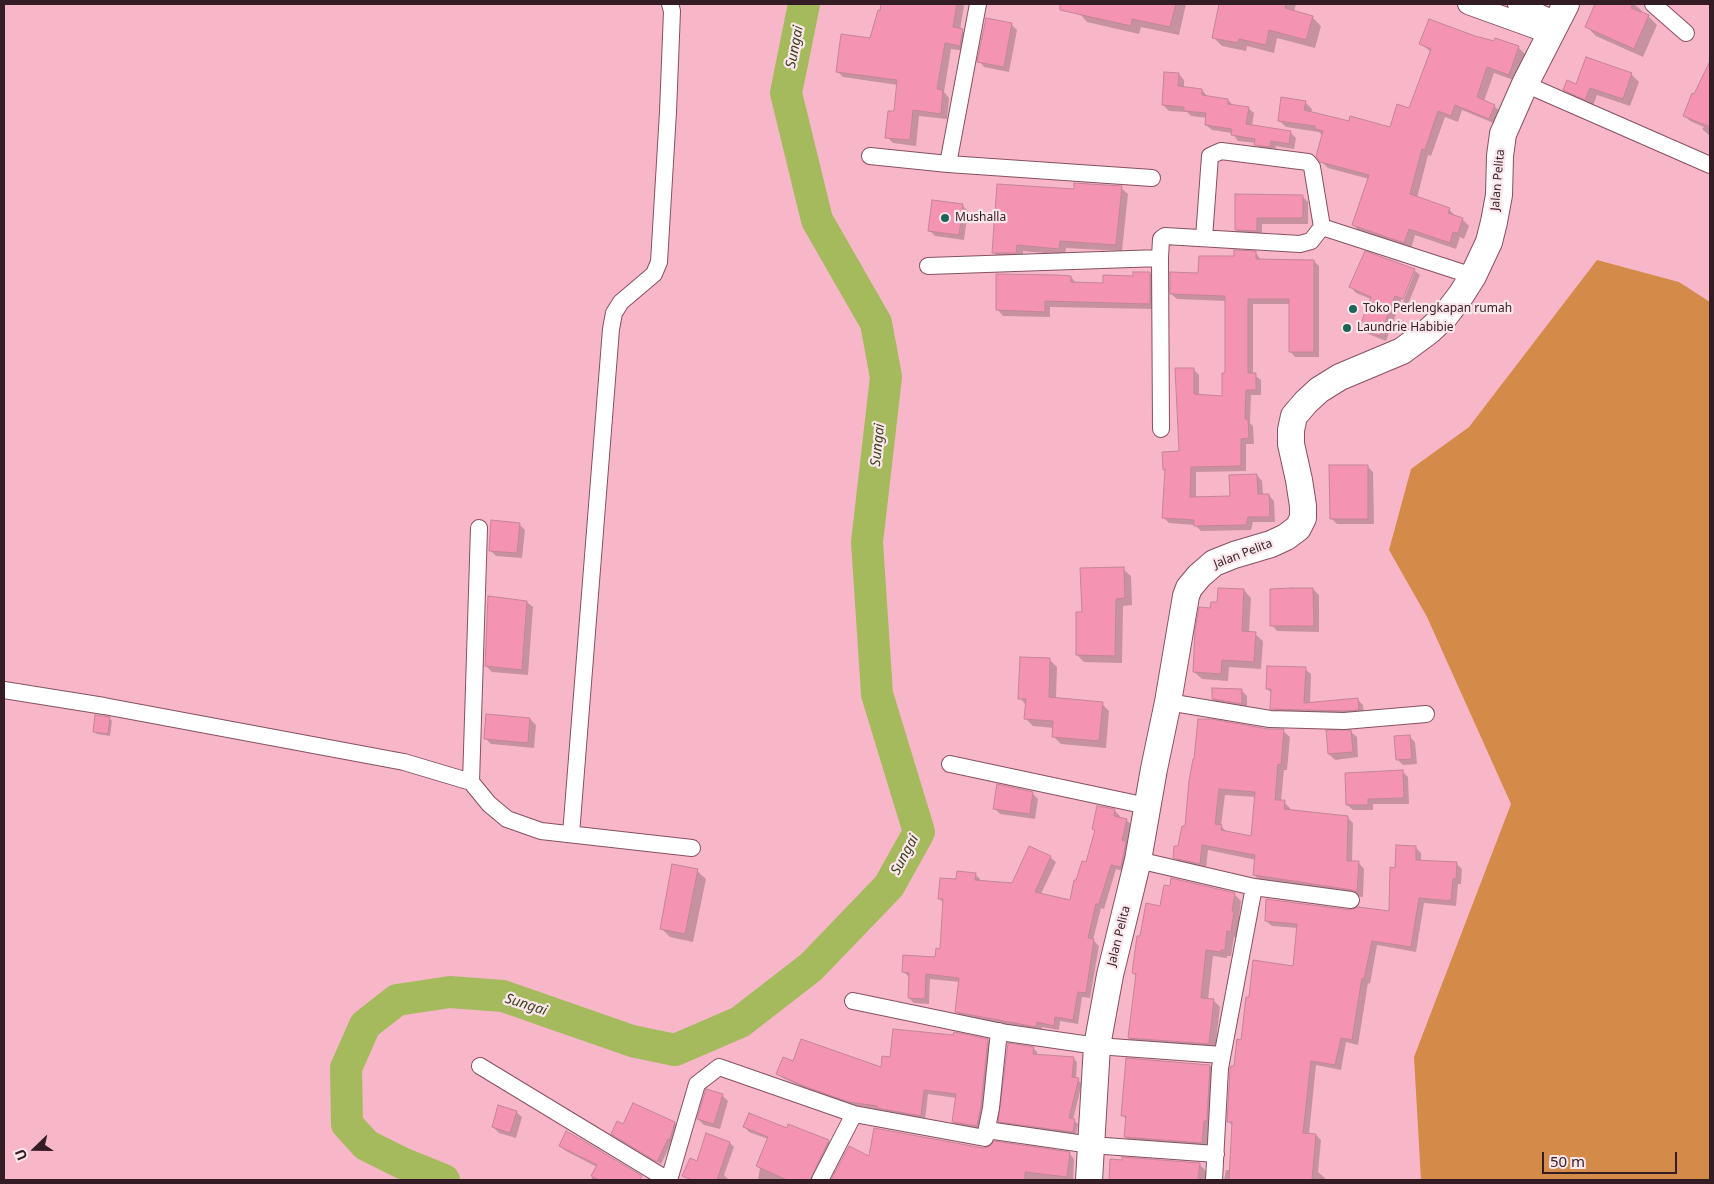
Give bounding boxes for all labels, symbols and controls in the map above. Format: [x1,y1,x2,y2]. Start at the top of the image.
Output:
water label: Sungai [783,24,807,70]
street label: Jalan Pelita [1488,149,1508,211]
place label: Mushalla [955,211,1006,225]
marker: Mushalla [939,212,951,224]
place label: Toko Perlengkapan rumah [1363,302,1512,316]
marker: Toko Perlengkapan rumah [1347,303,1359,315]
place label: Laundrie Habibie [1357,321,1454,335]
marker: Laundrie Habibie [1341,322,1353,334]
water label: Sungai [867,423,889,467]
street label: Jalan Pelita [1212,536,1274,572]
water label: Sungai [888,832,922,878]
street label: Jalan Pelita [1105,904,1133,968]
water label: Sungai [503,990,549,1020]
north arrow [10,1124,60,1174]
scale bar [1544,1142,1679,1174]
text: U [10,1146,31,1163]
text: 50 m [1550,1151,1585,1171]

